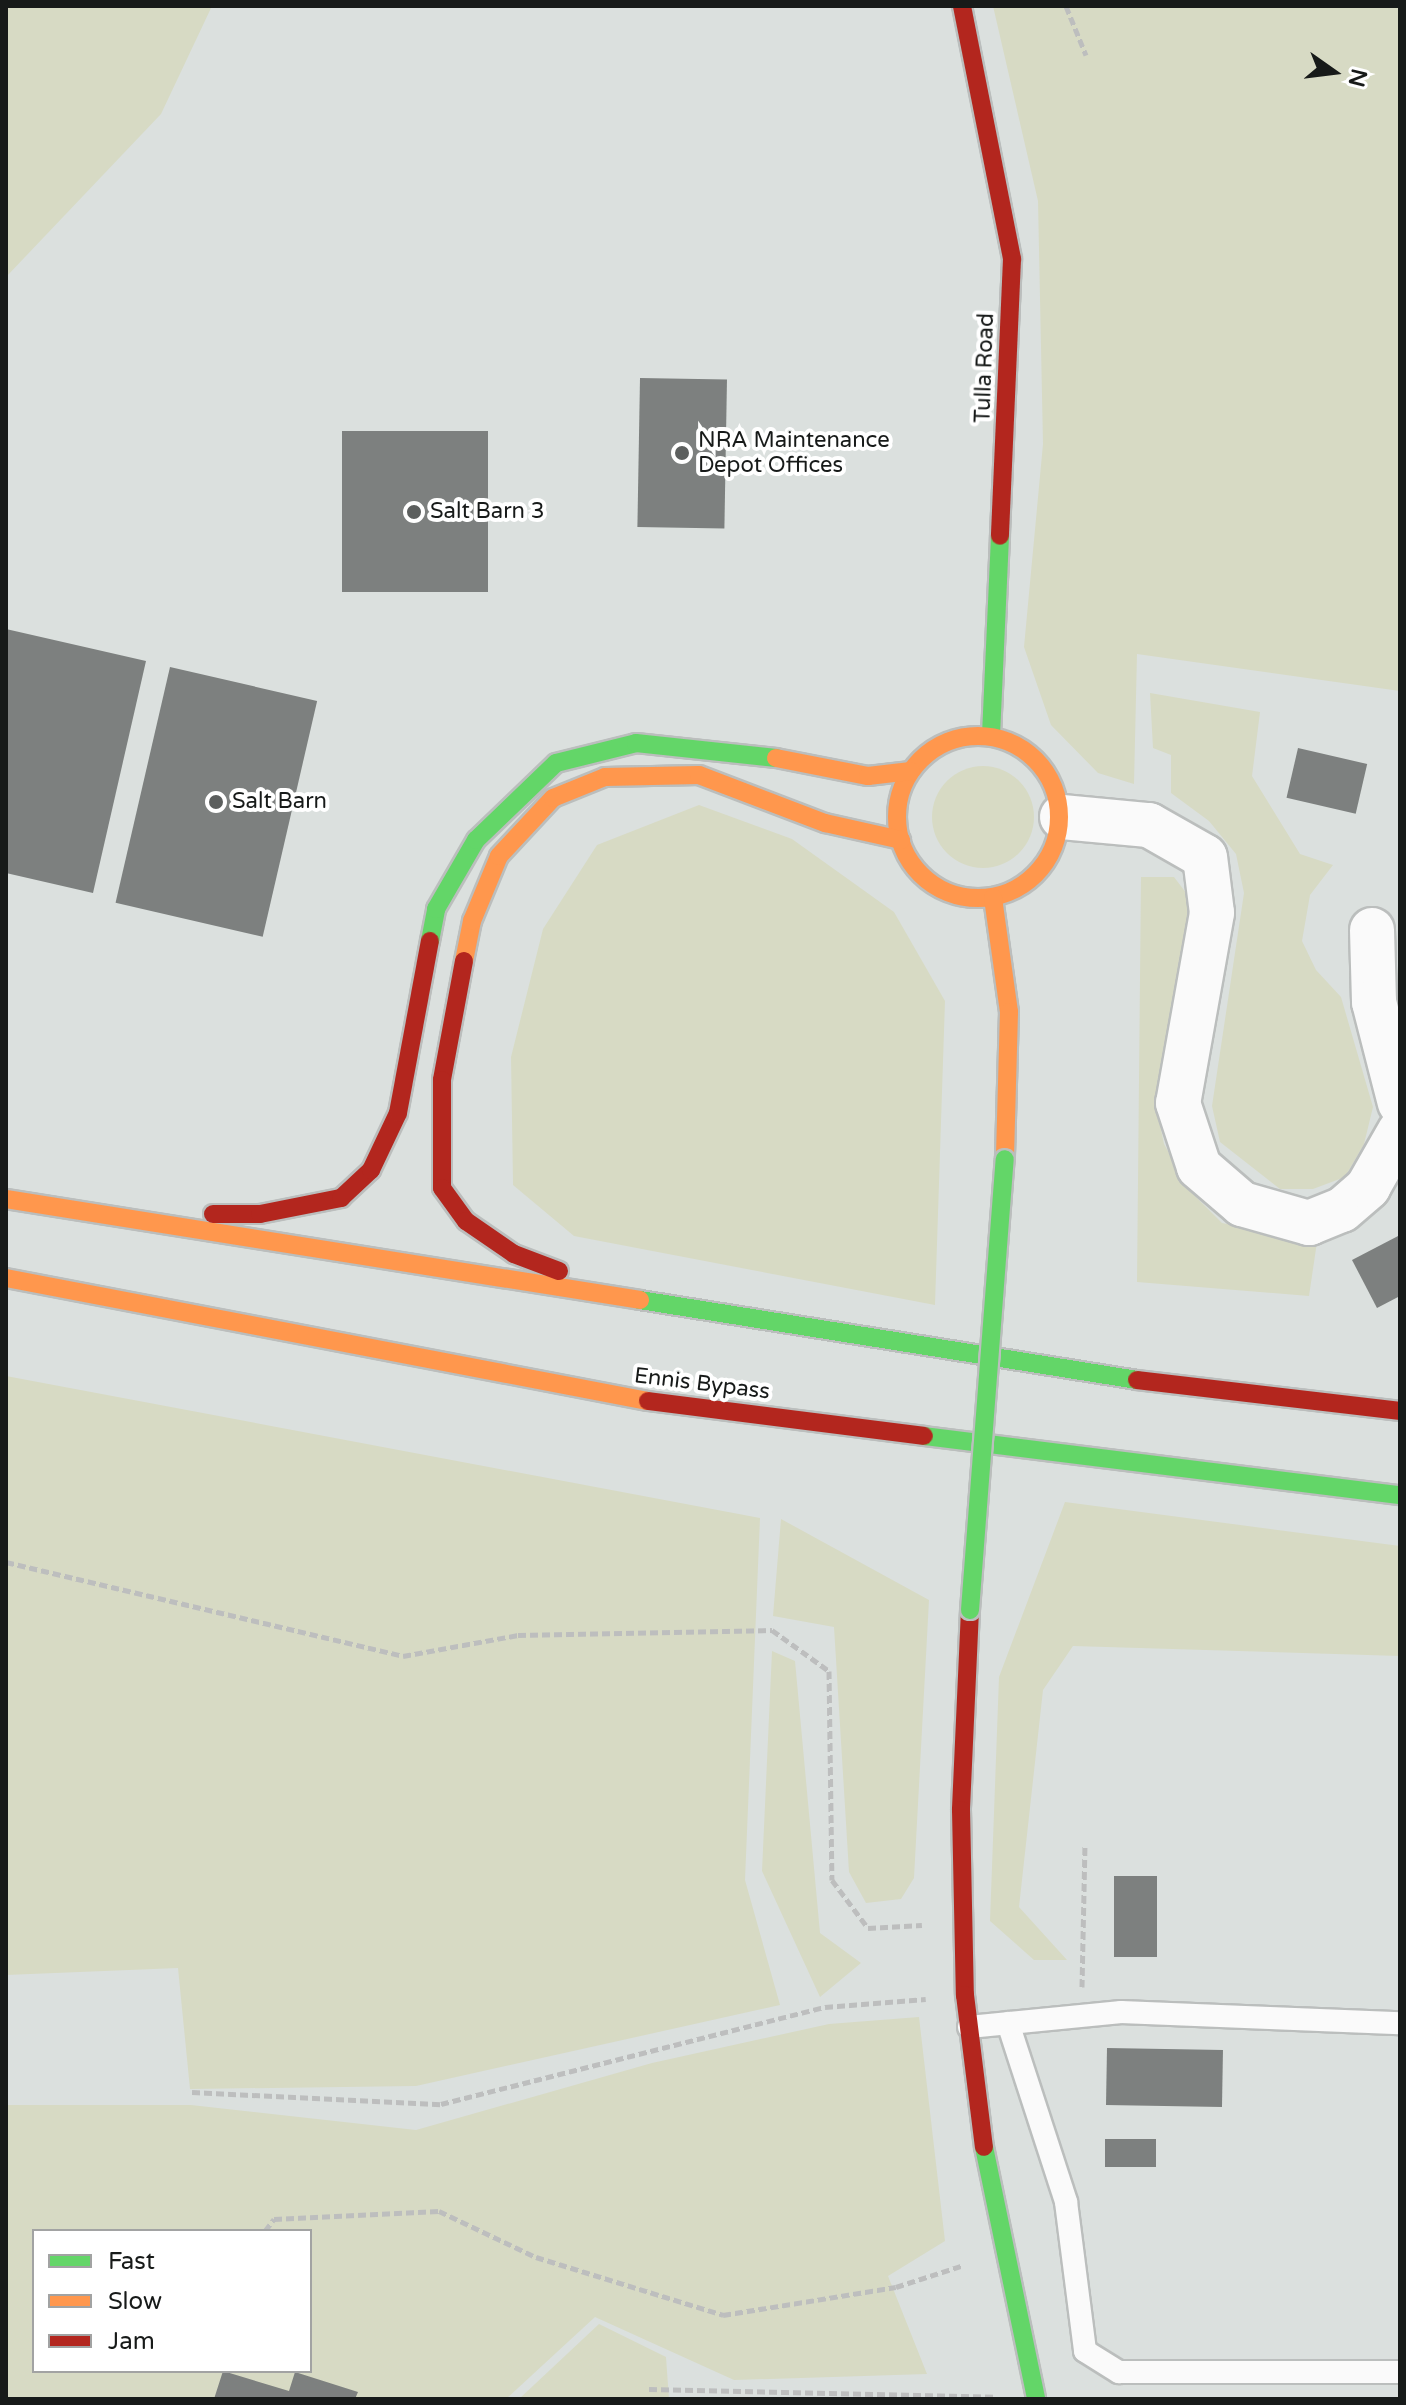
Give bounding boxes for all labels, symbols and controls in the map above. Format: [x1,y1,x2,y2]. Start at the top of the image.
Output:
north arrow [1294,32,1374,112]
text: N [1343,66,1372,90]
street label: Tulla Road [970,313,1000,423]
place label: NRA Maintenance Depot Offices [698,427,890,478]
marker: NRA Maintenance Depot Offices [673,444,691,462]
place label: Salt Barn 3 [430,499,544,525]
marker: Salt Barn 3 [405,503,423,521]
place label: Salt Barn [232,789,327,815]
marker: Salt Barn [207,793,225,811]
street label: Ennis Bypass [633,1363,771,1405]
legend [32,2229,312,2373]
text: Fast [108,2247,155,2276]
text: Slow [108,2287,162,2316]
text: Jam [108,2327,155,2356]

